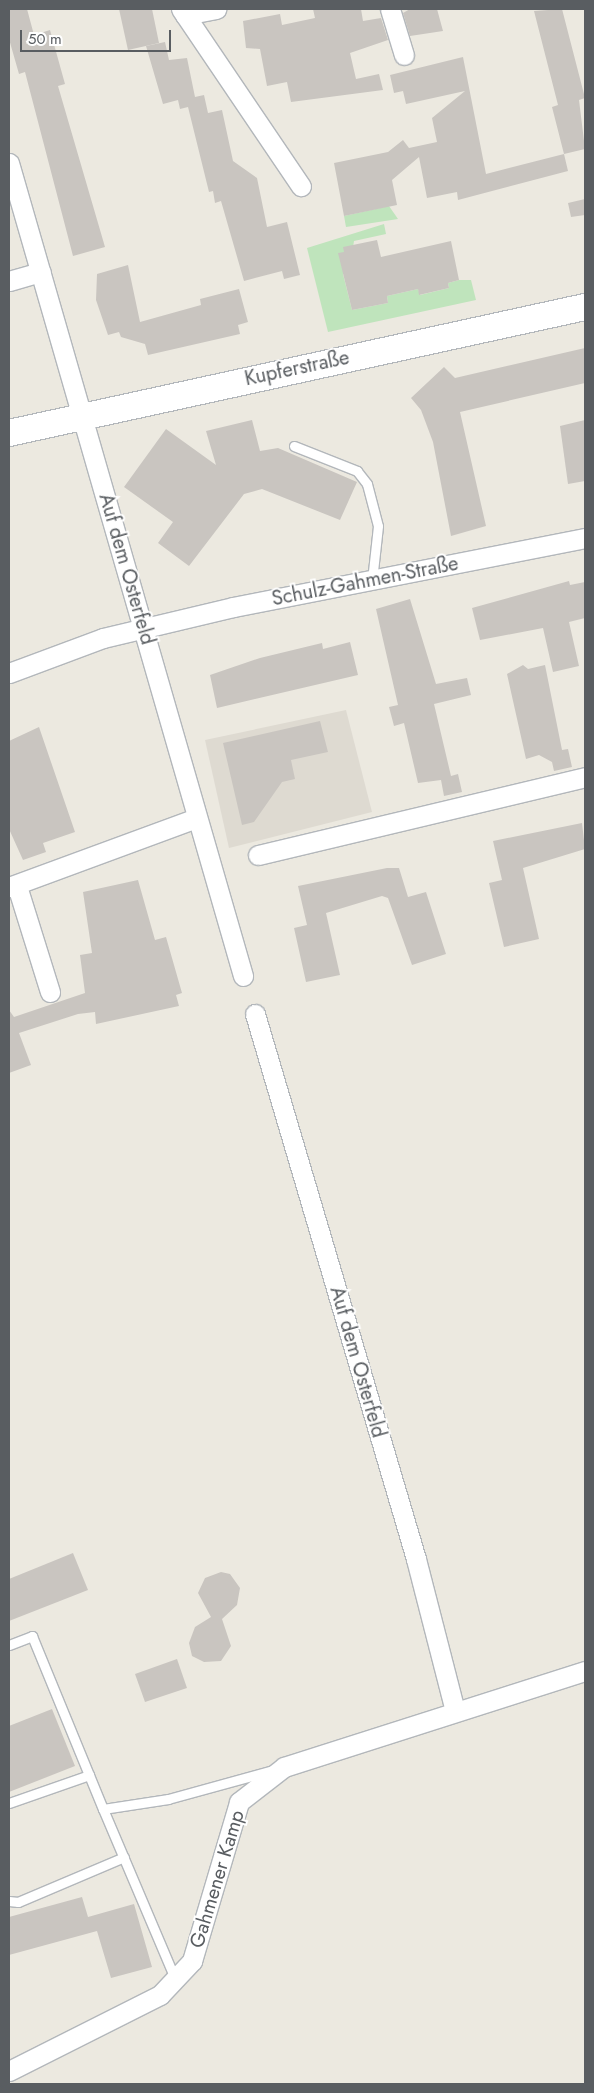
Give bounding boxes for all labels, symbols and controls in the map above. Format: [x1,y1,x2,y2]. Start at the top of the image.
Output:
scale bar [22,20,174,52]
text: 50 m [28,28,62,50]
street label: Kupferstraße [242,345,352,391]
street label: Auf dem Osterfeld [94,491,160,647]
street label: Schulz-Gahmen-Straße [270,551,460,611]
street label: Auf dem Osterfeld [325,1284,391,1440]
street label: Gahmener Kamp [185,1807,249,1951]

